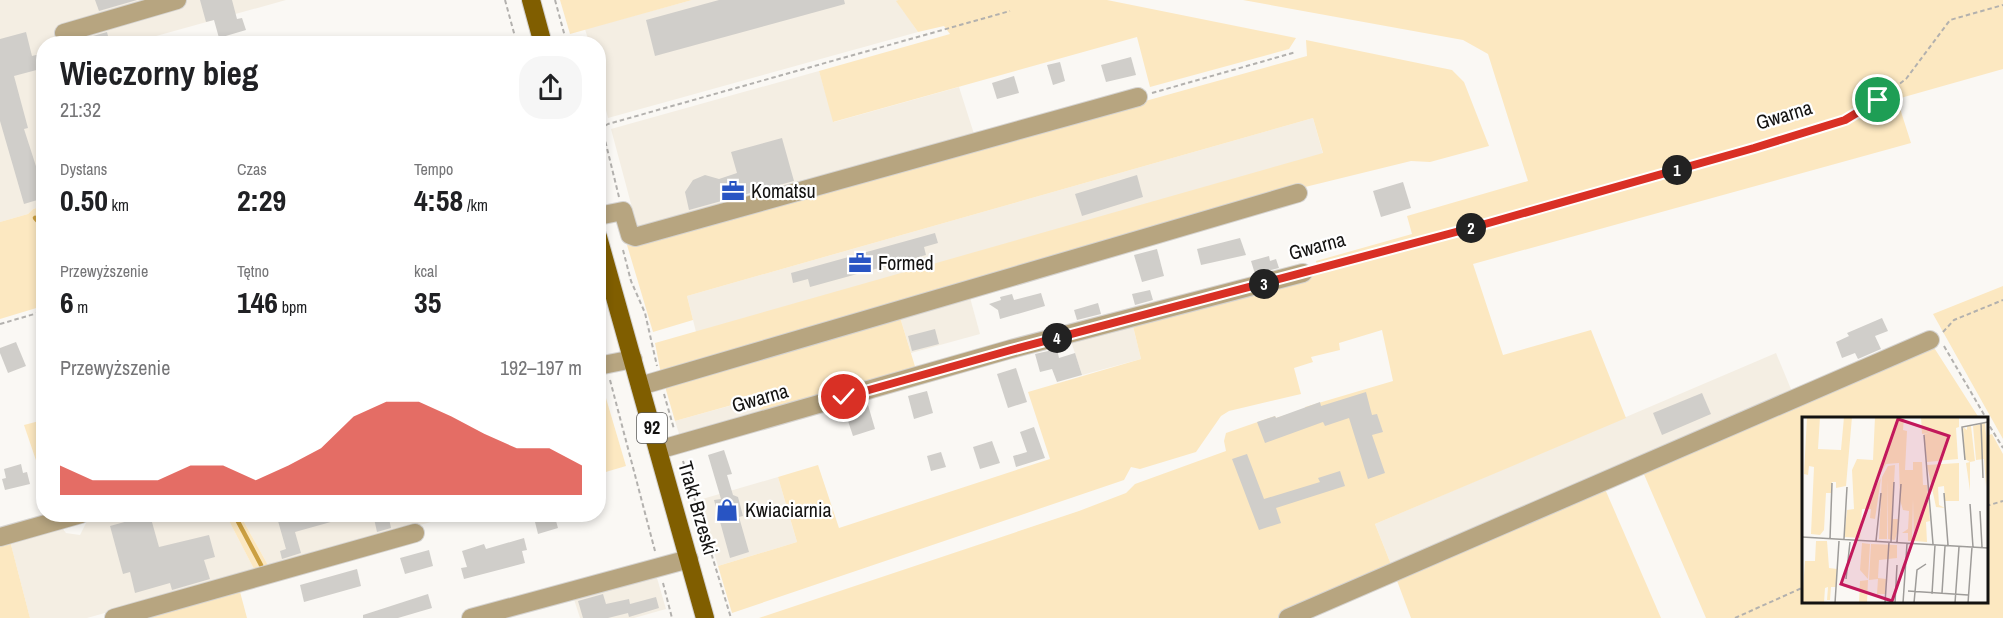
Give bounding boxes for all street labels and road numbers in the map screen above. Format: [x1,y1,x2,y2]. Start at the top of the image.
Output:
street label: Gwarna [1752,93,1815,136]
street label: Gwarna [1286,225,1348,266]
street label: Gwarna [729,377,791,418]
road number: 92 [637,413,667,443]
street label: Trakt Brzeski [672,458,725,558]

